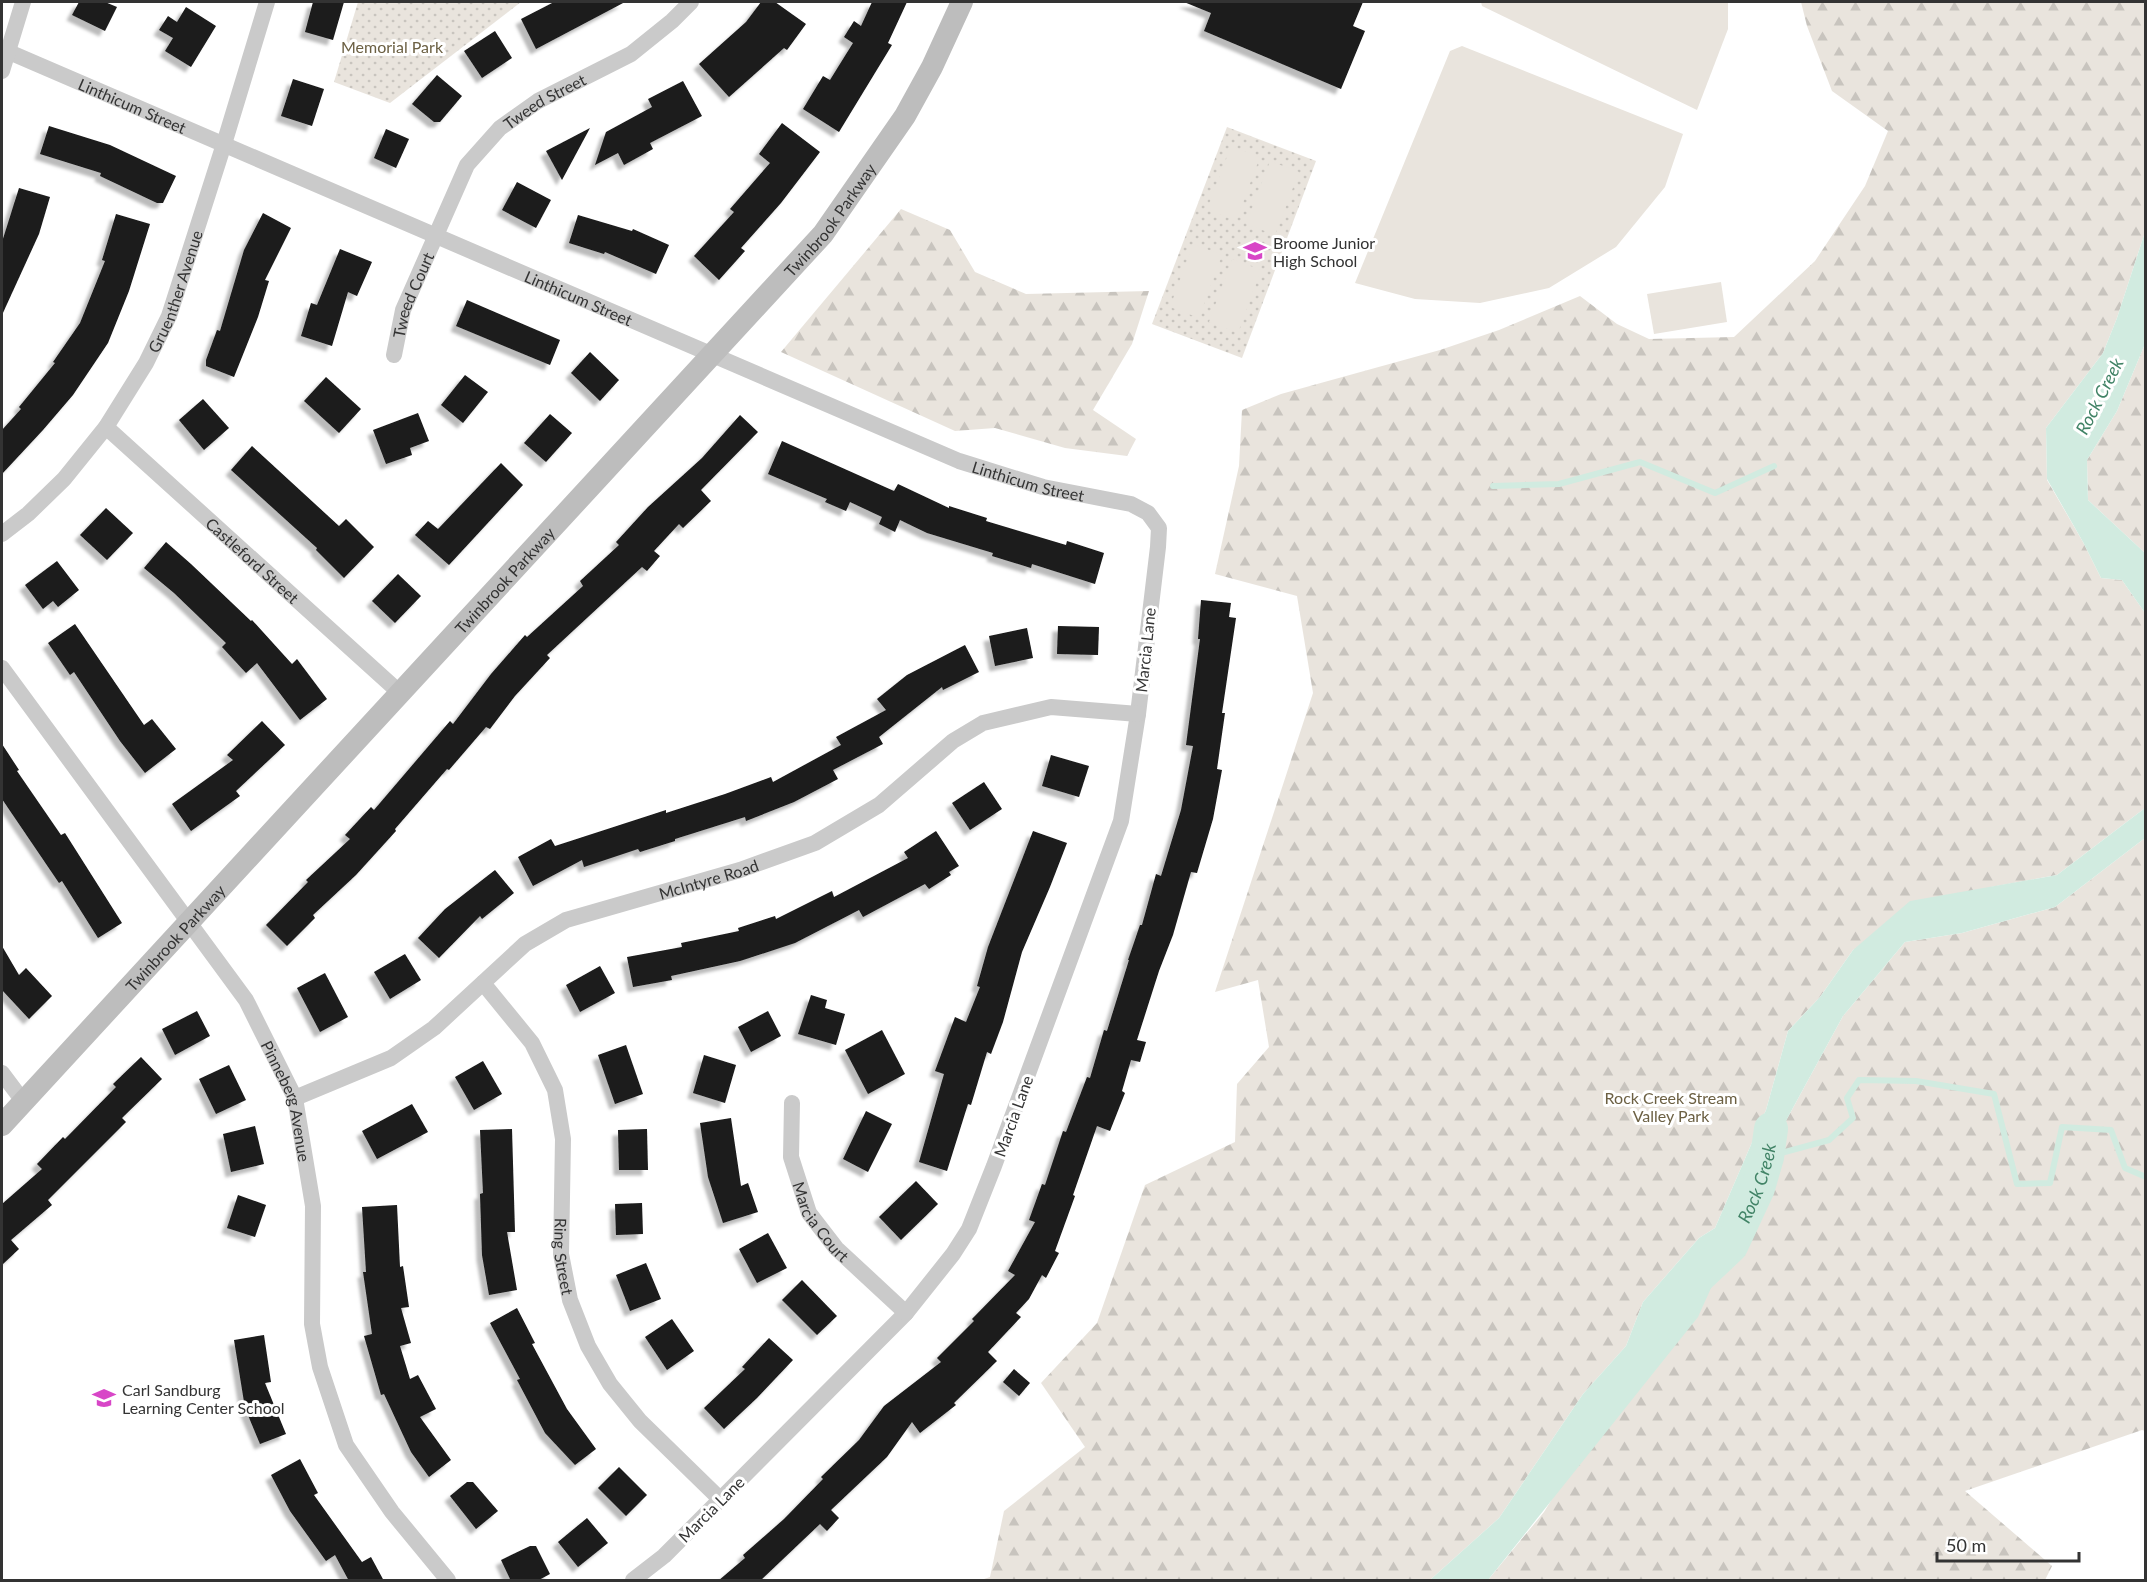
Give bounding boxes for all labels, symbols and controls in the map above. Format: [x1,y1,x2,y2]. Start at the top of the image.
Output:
park label: Memorial Park [341,37,444,56]
street label: Tweed Street [499,69,589,132]
street label: Linthicum Street [76,74,189,137]
street label: Twinbrook Parkway [780,159,879,280]
street label: Gruenther Avenue [143,228,205,355]
place label: Broome Junior High School [1273,233,1375,270]
school or university icon: Broome Junior High School [1242,238,1268,264]
street label: Tweed Court [388,249,437,340]
street label: Linthicum Street [522,266,636,329]
water label: Rock Creek [2070,354,2128,438]
street label: Linthicum Street [970,456,1086,504]
street label: Castleford Street [202,513,303,607]
street label: Twinbrook Parkway [450,522,558,637]
street label: Marcia Lane [1131,607,1159,693]
street label: McIntyre Road [656,855,761,902]
street label: Twinbrook Parkway [121,880,229,995]
street label: Pinneberg Avenue [258,1037,315,1163]
street label: Marcia Lane [990,1073,1036,1159]
park label: Rock Creek Stream Valley Park [1605,1088,1737,1125]
water label: Rock Creek [1732,1141,1780,1226]
street label: Marcia Court [790,1179,854,1265]
street label: Ring Street [551,1218,578,1297]
place label: Carl Sandburg Learning Center School [122,1380,285,1417]
school or university icon: Carl Sandburg Learning Center School [91,1385,117,1411]
street label: Marcia Lane [674,1472,748,1546]
scale bar [1937,1525,2080,1563]
text: 50 m [1946,1534,1986,1556]

